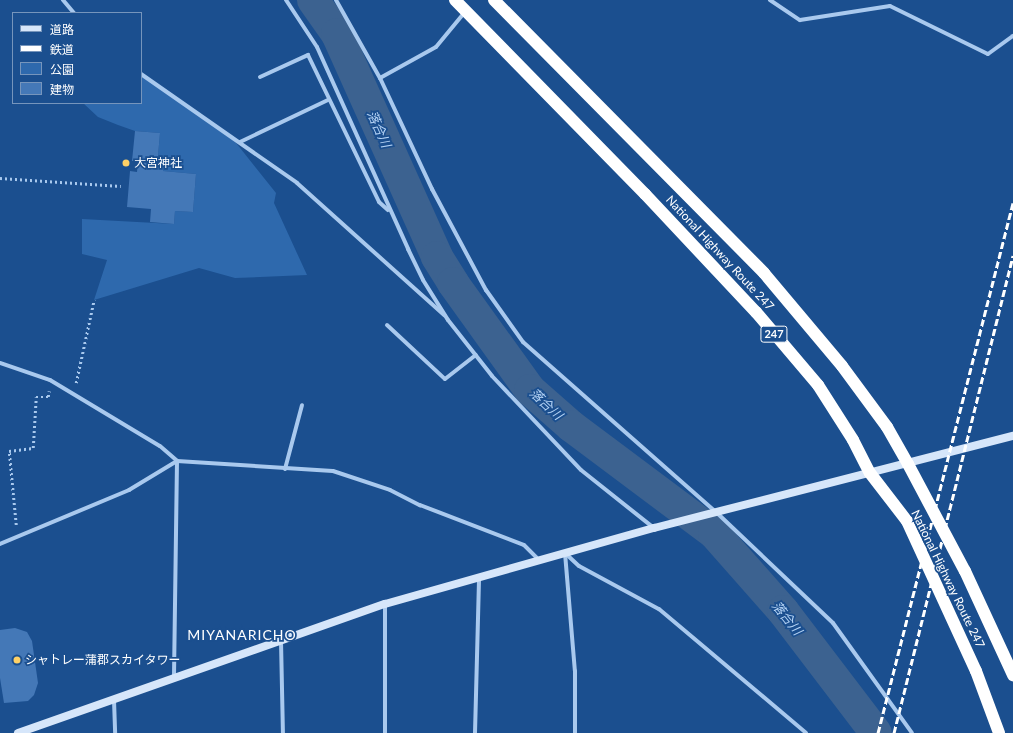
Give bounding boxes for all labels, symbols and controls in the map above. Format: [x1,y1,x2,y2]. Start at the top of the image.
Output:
legend [12,12,142,104]
text: 道路 [50,22,74,37]
text: 鉄道 [50,42,74,57]
text: 公園 [50,62,74,77]
text: 建物 [50,82,74,97]
water label: 落合川 [364,108,394,150]
place label: 大宮神社 [134,156,182,170]
marker: 大宮神社 [121,158,131,168]
street label: National Highway Route 247 [663,192,777,314]
road number: 247 [760,325,788,343]
water label: 落合川 [526,385,566,423]
street label: National Highway Route 247 [908,507,988,651]
water label: 落合川 [769,598,805,638]
district label: MIYANARICHO [187,627,297,643]
place label: シャトレー蒲郡スカイタワー [25,653,181,667]
marker: シャトレー蒲郡スカイタワー [12,655,22,665]

